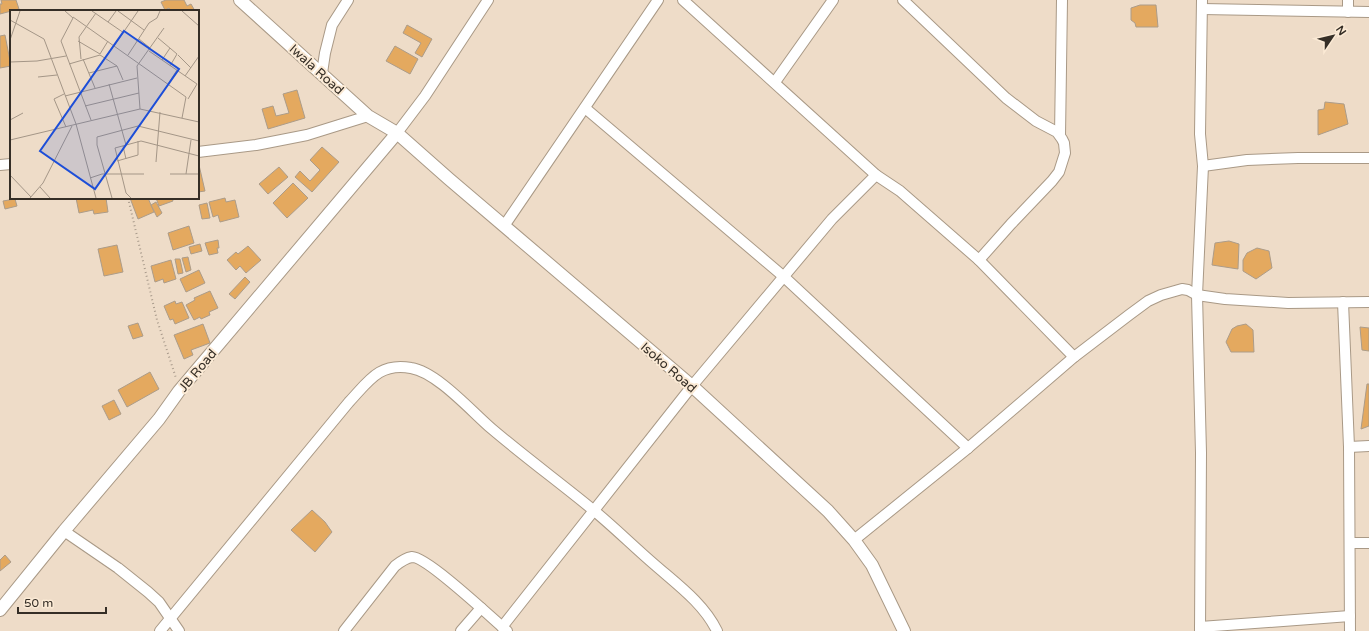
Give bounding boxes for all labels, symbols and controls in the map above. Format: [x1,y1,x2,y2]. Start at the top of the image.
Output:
inset map [10,10,199,199]
north arrow [1313,16,1353,56]
text: N [1333,23,1349,38]
street label: Iwala Road [286,41,347,98]
street label: Isoko Road [637,339,699,396]
street label: JB Road [175,346,220,395]
scale bar [18,589,106,615]
text: 50 m [24,596,53,610]

